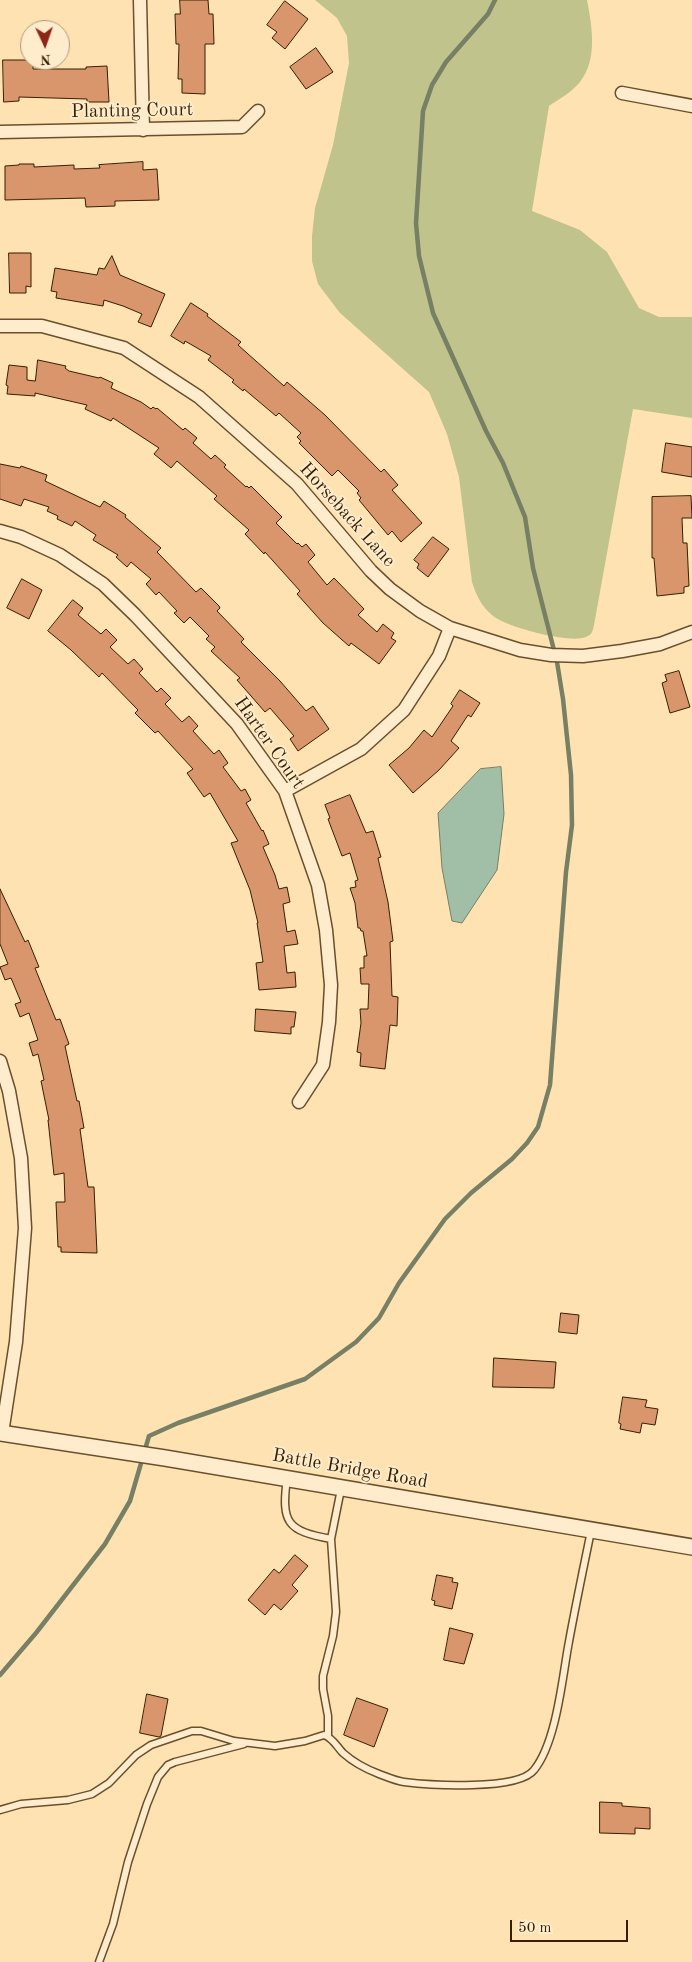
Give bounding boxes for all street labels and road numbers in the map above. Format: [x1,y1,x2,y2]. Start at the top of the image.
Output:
street label: Planting Court [71,99,193,123]
street label: Horseback Lane [294,458,400,572]
street label: Harter Court [229,692,309,794]
street label: Battle Bridge Road [270,1444,430,1494]

